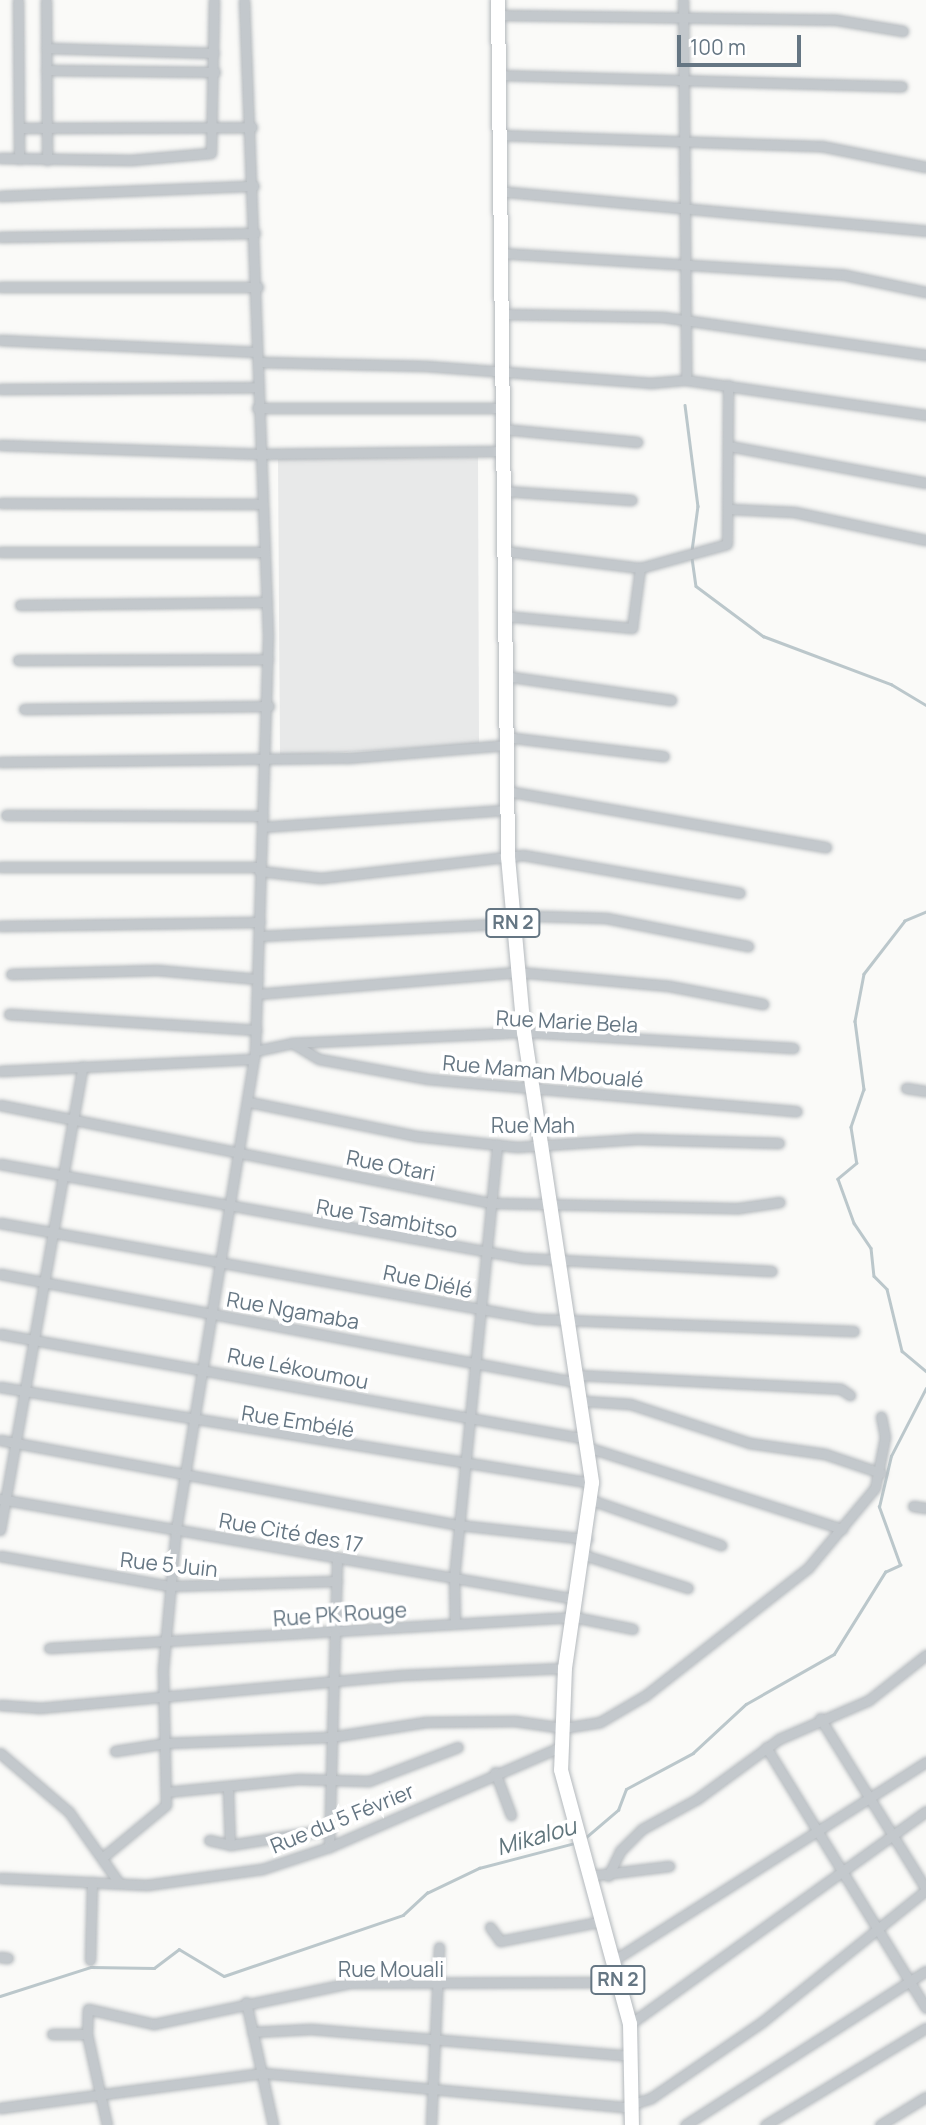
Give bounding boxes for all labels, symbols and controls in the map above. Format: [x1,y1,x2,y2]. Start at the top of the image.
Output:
scale bar [681,21,805,65]
text: 100 m [690,33,746,61]
road number: RN 2 [485,908,541,939]
street label: Rue Marie Bela [495,1005,639,1037]
street label: Rue Maman Mboualé [442,1050,644,1092]
street label: Rue Mah [491,1112,575,1138]
street label: Rue Otari [344,1144,438,1186]
street label: Rue Tsambitso [314,1193,460,1243]
street label: Rue Diélé [381,1259,475,1303]
street label: Rue Ngamaba [225,1286,361,1334]
street label: Rue Lékoumou [225,1342,371,1394]
street label: Rue Embélé [240,1400,356,1442]
street label: Rue Cité des 17 [217,1507,365,1557]
street label: Rue 5 Juin [119,1546,219,1582]
street label: Rue PK Rouge [272,1597,408,1631]
street label: Rue du 5 Février [267,1778,417,1858]
water label: Mikalou [493,1811,579,1861]
street label: Rue Mouali [338,1956,444,1982]
road number: RN 2 [590,1964,646,1996]

